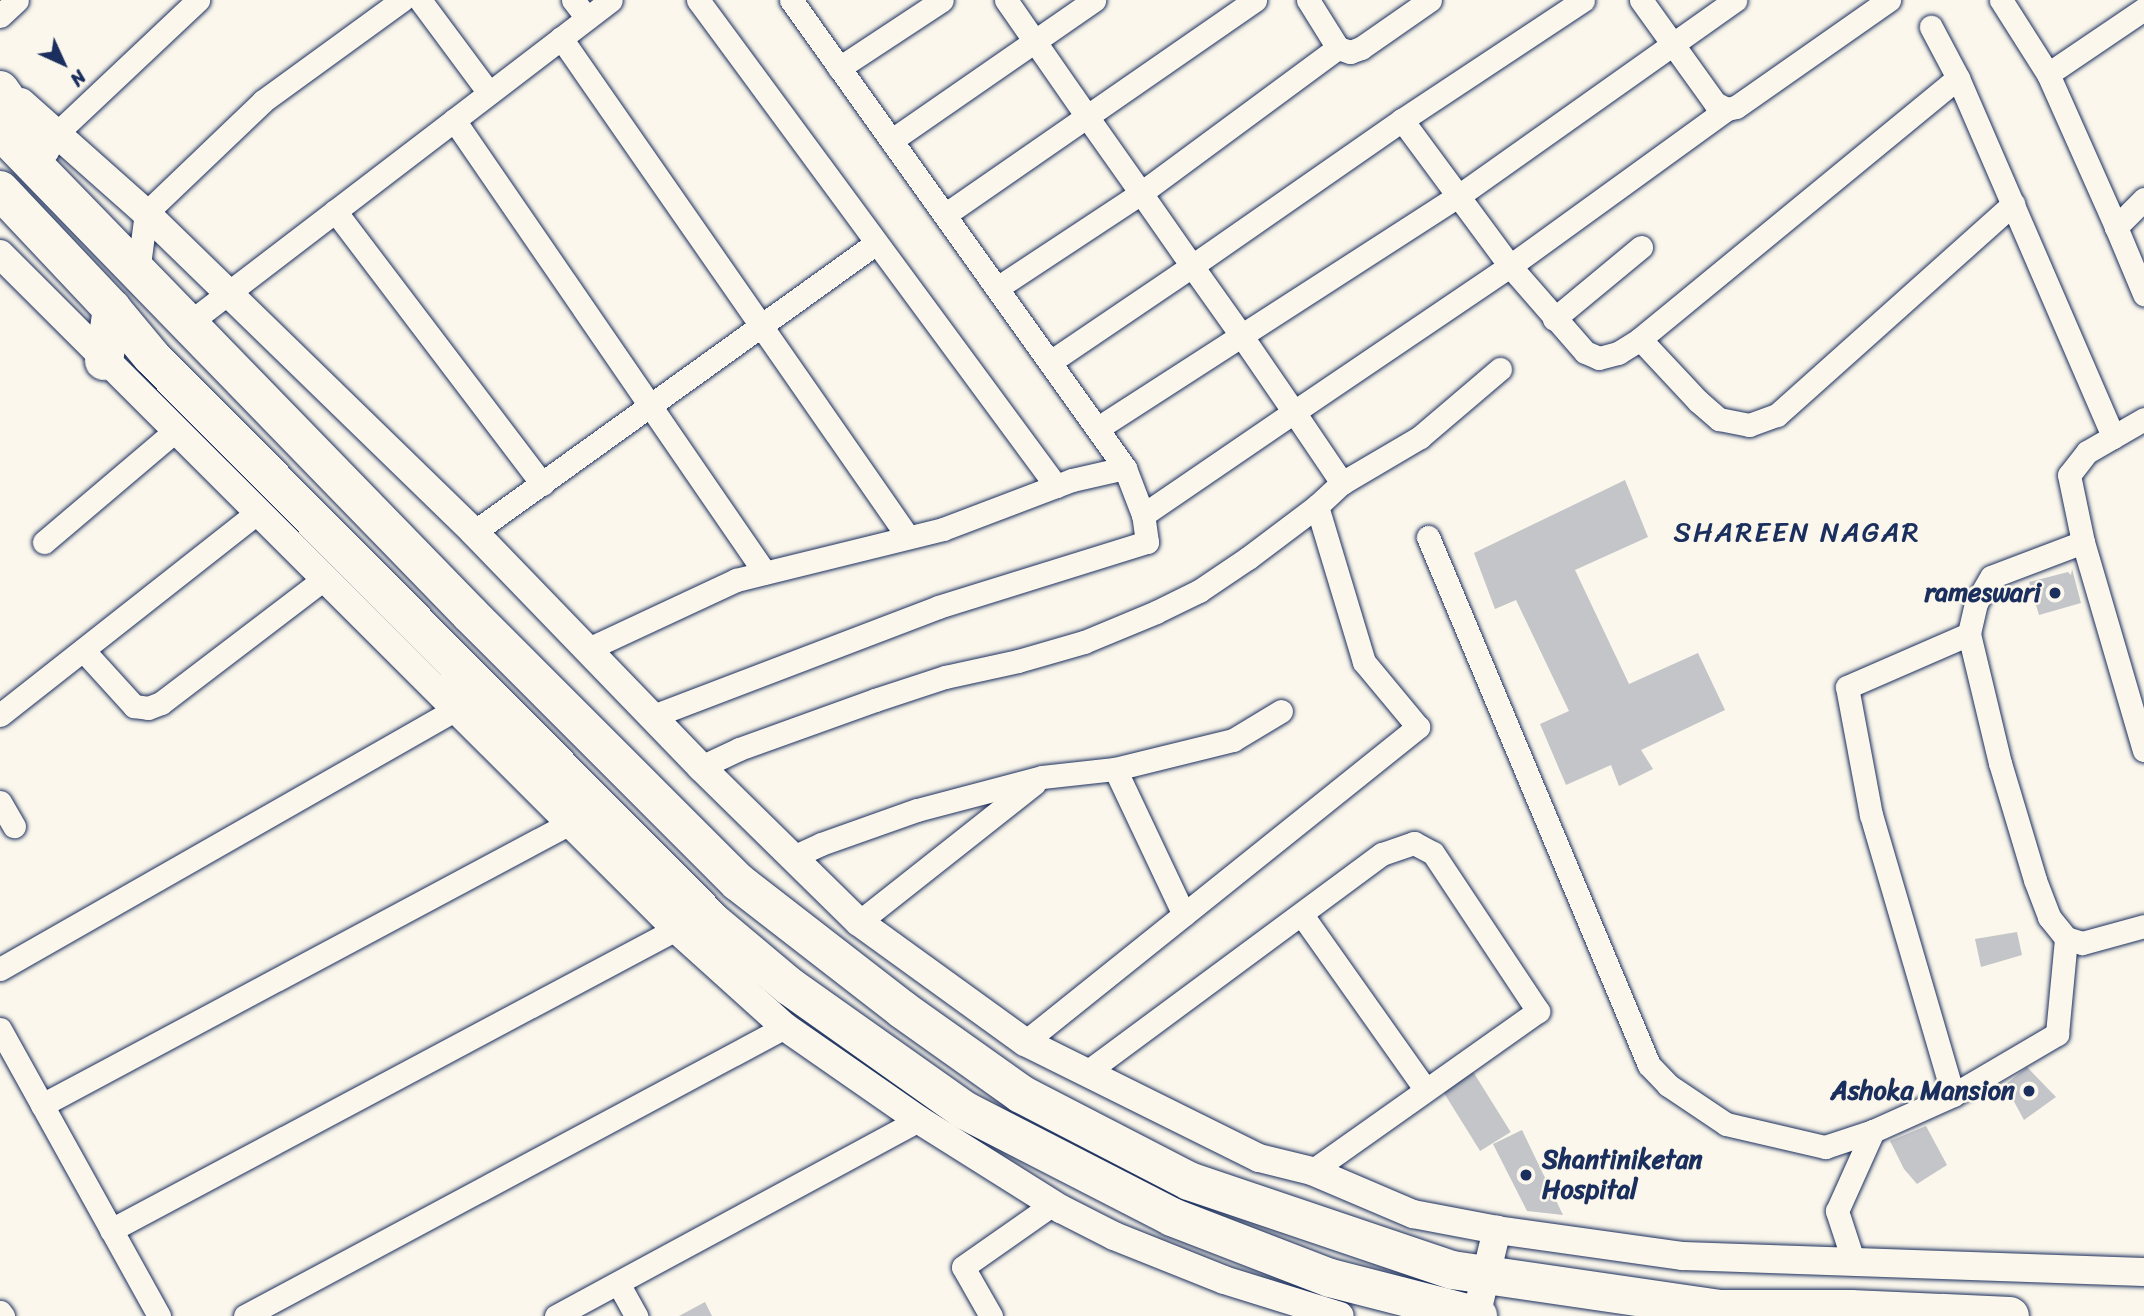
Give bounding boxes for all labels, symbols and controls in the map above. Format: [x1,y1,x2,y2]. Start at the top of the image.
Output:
north arrow [28,28,98,98]
text: N [62,62,95,95]
district label: SHAREEN NAGAR [1675,515,1919,549]
place label: rameswari [1924,577,2041,609]
marker: rameswari [2047,585,2063,601]
place label: Ashoka Mansion [1831,1075,2015,1107]
marker: Ashoka Mansion [2021,1083,2037,1099]
place label: Shantiniketan Hospital [1542,1144,1703,1206]
marker: Shantiniketan Hospital [1516,1165,1536,1185]

